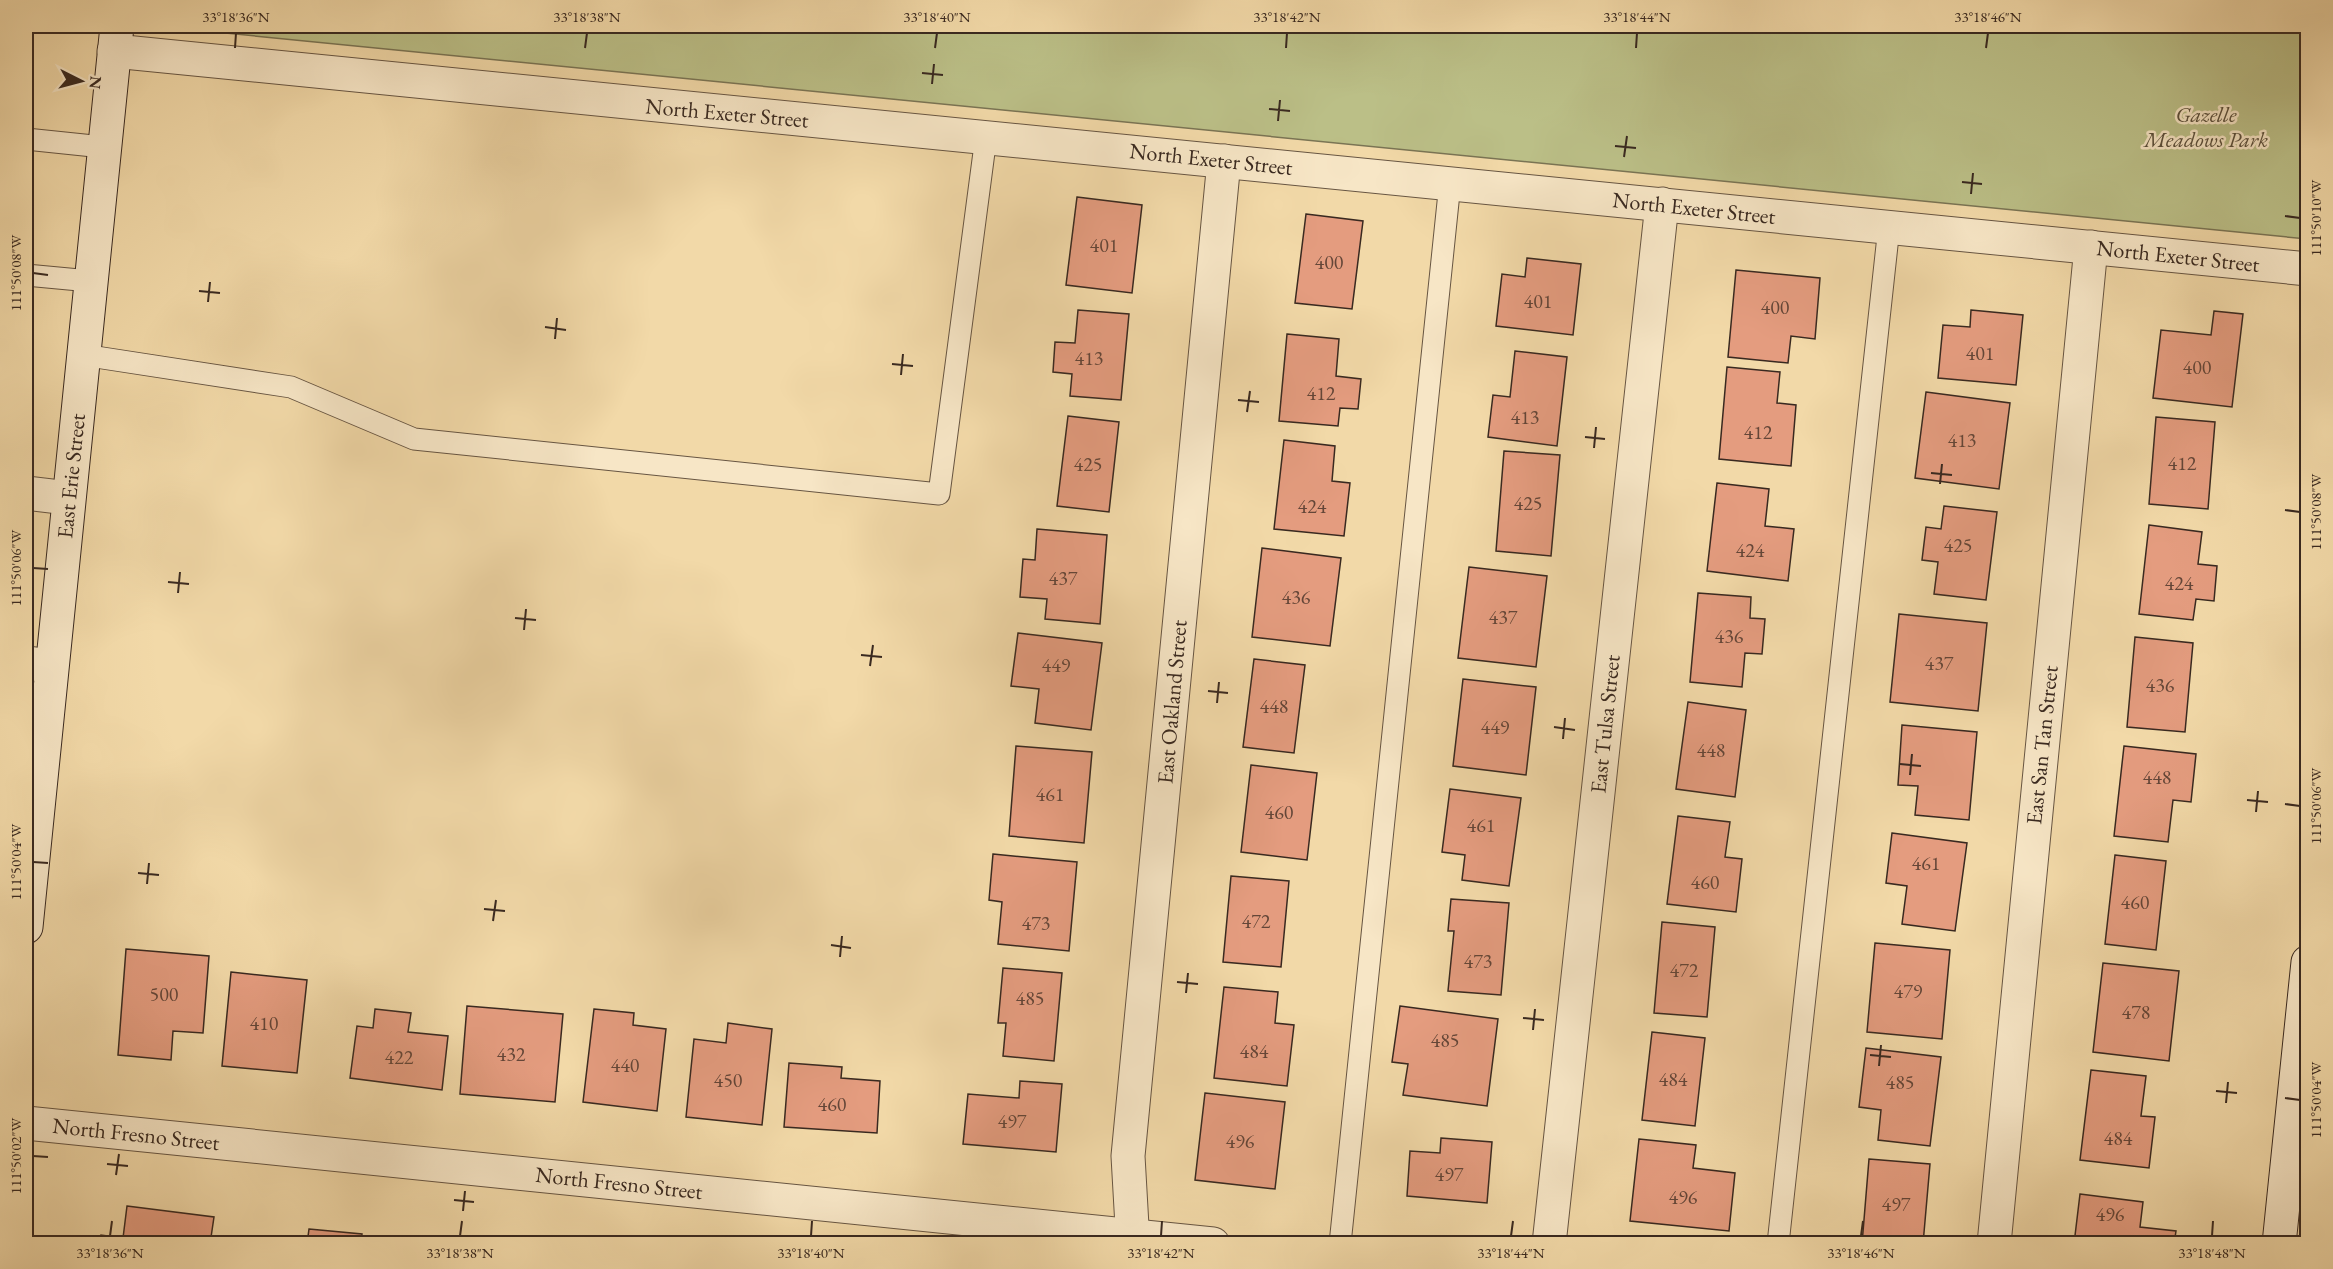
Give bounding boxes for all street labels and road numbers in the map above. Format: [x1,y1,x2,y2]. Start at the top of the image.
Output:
street label: North Exeter Street [644,91,810,135]
street label: North Exeter Street [1128,136,1294,182]
street label: North Exeter Street [1611,185,1777,231]
street label: North Exeter Street [2095,233,2261,279]
street label: East Erie Street [50,412,92,540]
street label: East Oakland Street [1150,619,1194,785]
street label: East Tulsa Street [1583,653,1627,795]
street label: East San Tan Street [2019,664,2065,826]
street label: North Fresno Street [51,1111,221,1157]
street label: North Fresno Street [534,1160,704,1206]

